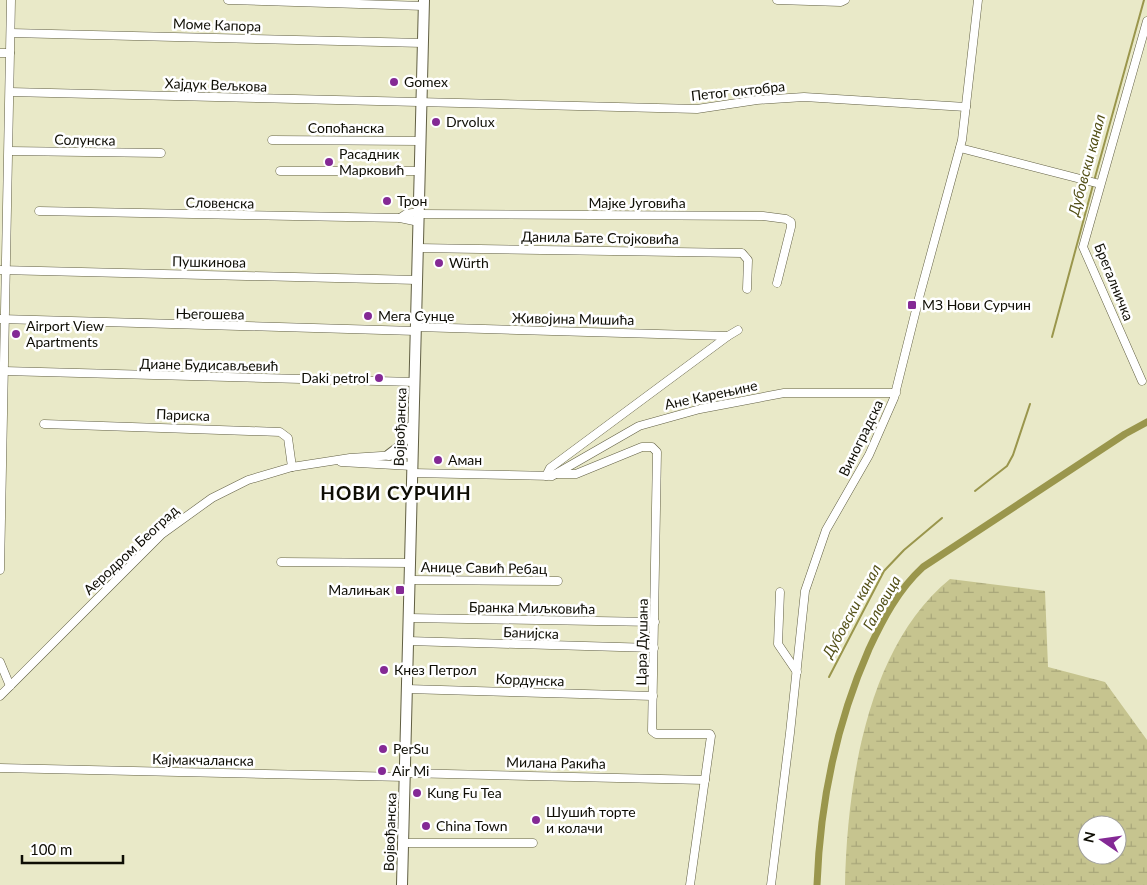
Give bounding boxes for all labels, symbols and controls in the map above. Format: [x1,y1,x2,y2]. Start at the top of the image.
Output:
street label: Моме Капора [173,14,262,35]
place label: Gomex [404,73,448,90]
street label: Хајдук Вељкова [164,74,268,95]
marker: Gomex [388,76,400,88]
street label: Петог октобра [690,77,786,104]
water label: Дубовски канал [1064,112,1108,218]
place label: Drvolux [446,113,495,130]
marker: Drvolux [430,116,442,128]
street label: Сопоћанска [308,119,384,136]
street label: Солунска [54,130,116,149]
place label: Расадник Марковић [339,145,404,178]
marker: Расадник Марковић [323,156,335,168]
place label: Трон [397,192,427,209]
street label: Словенска [186,193,254,212]
street label: Мајке Југовића [588,194,686,211]
marker: Трон [381,195,393,207]
street label: Данила Бате Стојковића [521,228,679,247]
street label: Брегалничка [1091,241,1138,323]
street label: Пушкинова [172,252,246,271]
place label: Würth [449,254,489,271]
marker: Würth [433,257,445,269]
place label: МЗ Нови Сурчин [922,296,1031,313]
marker: МЗ Нови Сурчин [906,299,918,311]
street label: Његошева [175,304,245,323]
place label: Мега Сунце [378,307,454,324]
street label: Живојина Мишића [512,309,634,328]
marker: Мега Сунце [362,310,374,322]
place label: Airport View Apartments [26,317,104,350]
marker: Airport View Apartments [10,328,22,340]
street label: Диане Будисављевић [139,355,279,374]
place label: Daki petrol [301,369,369,386]
marker: Daki petrol [373,372,385,384]
street label: Ане Карењине [663,376,759,413]
street label: Војвођанска [390,387,409,467]
street label: Виноградска [835,397,886,479]
street label: Париска [156,405,210,424]
place label: Аман [448,451,482,468]
marker: Аман [432,454,444,466]
district label: НОВИ СУРЧИН [320,481,472,504]
street label: Аеродром Београд [80,501,182,598]
street label: Анице Савић Ребац [421,558,548,577]
water label: Дубовски канал [817,561,884,661]
water label: Галовица [858,572,904,633]
place label: Малињак [328,581,391,598]
marker: Малињак [394,584,406,596]
street label: Бранка Миљковића [469,598,595,617]
street label: Цара Душана [632,598,651,686]
street label: Банијска [503,623,559,642]
place label: Кнез Петрол [394,661,477,678]
marker: Кнез Петрол [378,664,390,676]
street label: Кордунска [495,670,565,689]
place label: PerSu [393,740,429,757]
marker: PerSu [377,743,389,755]
street label: Кајмакчаланска [152,750,254,769]
street label: Милана Ракића [506,753,606,772]
place label: Air Mi [392,762,429,779]
marker: Air Mi [376,765,388,777]
place label: Kung Fu Tea [427,784,502,801]
marker: Kung Fu Tea [411,787,423,799]
street label: Војвођанска [380,792,399,872]
place label: Шушић торте и колачи [546,803,636,836]
marker: Шушић торте и колачи [530,814,542,826]
north arrow [1077,815,1127,865]
place label: China Town [436,817,508,834]
marker: China Town [420,820,432,832]
text: N [1079,830,1098,844]
scale bar [22,832,124,864]
text: 100 m [30,840,72,858]

